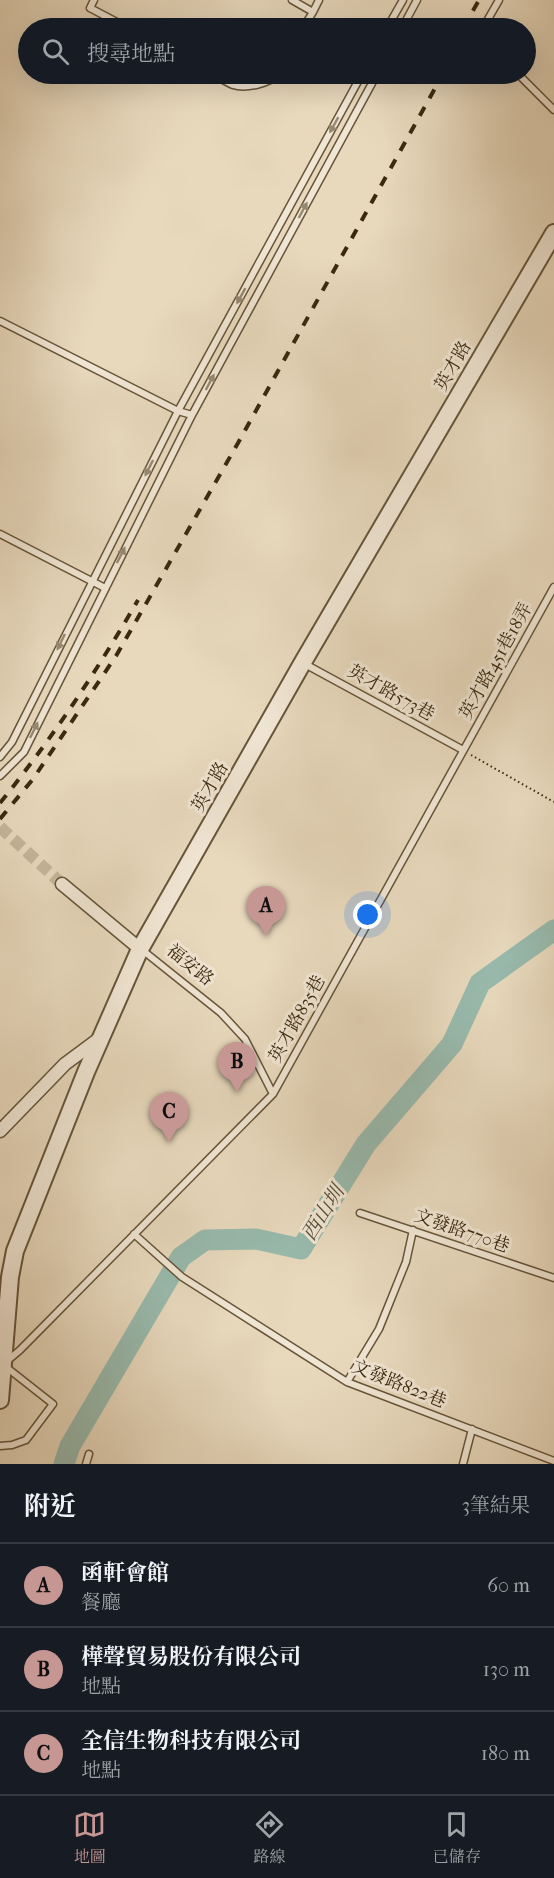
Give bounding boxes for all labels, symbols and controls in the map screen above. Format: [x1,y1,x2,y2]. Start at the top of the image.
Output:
search box [18,18,536,84]
icon: search [39,35,72,68]
text: 搜尋地點 [87,41,175,67]
one-way arrow [329,117,339,134]
one-way arrow [298,201,308,218]
one-way arrow [236,288,246,305]
street label: 英才路 [430,337,476,395]
one-way arrow [205,373,215,390]
one-way arrow [144,460,154,477]
one-way arrow [117,547,126,564]
street label: 英才路451巷18弄 [455,599,537,723]
one-way arrow [57,634,66,651]
street label: 英才路573巷 [344,661,438,725]
one-way arrow [30,721,39,738]
street label: 英才路 [187,758,233,816]
pin: A [246,886,286,936]
your location [353,900,382,929]
street label: 福安路 [162,940,218,990]
street label: 英才路835巷 [264,972,330,1066]
pin: B [218,1042,256,1092]
pin: C [150,1092,188,1142]
water label: 西山圳 [297,1179,350,1245]
street label: 文發路770巷 [412,1205,512,1257]
street label: 文發路822巷 [349,1356,449,1412]
text: 附近 [24,1491,76,1522]
text: 3筆結果 [462,1494,530,1517]
text: 函軒會館 [81,1560,169,1586]
text: A [37,1574,50,1597]
text: 60 m [487,1574,530,1597]
text: 餐廳 [81,1591,121,1614]
text: 樺聲貿易股份有限公司 [81,1644,301,1670]
text: B [37,1658,50,1681]
text: 130 m [483,1658,530,1681]
text: 地點 [81,1675,121,1698]
text: 全信生物科技有限公司 [81,1728,301,1754]
text: C [37,1742,50,1765]
text: 180 m [481,1742,530,1765]
text: 地點 [81,1759,121,1782]
tab: 地圖 [73,1808,106,1867]
tab: 路線 [253,1808,286,1867]
tab: 已儲存 [433,1808,481,1867]

